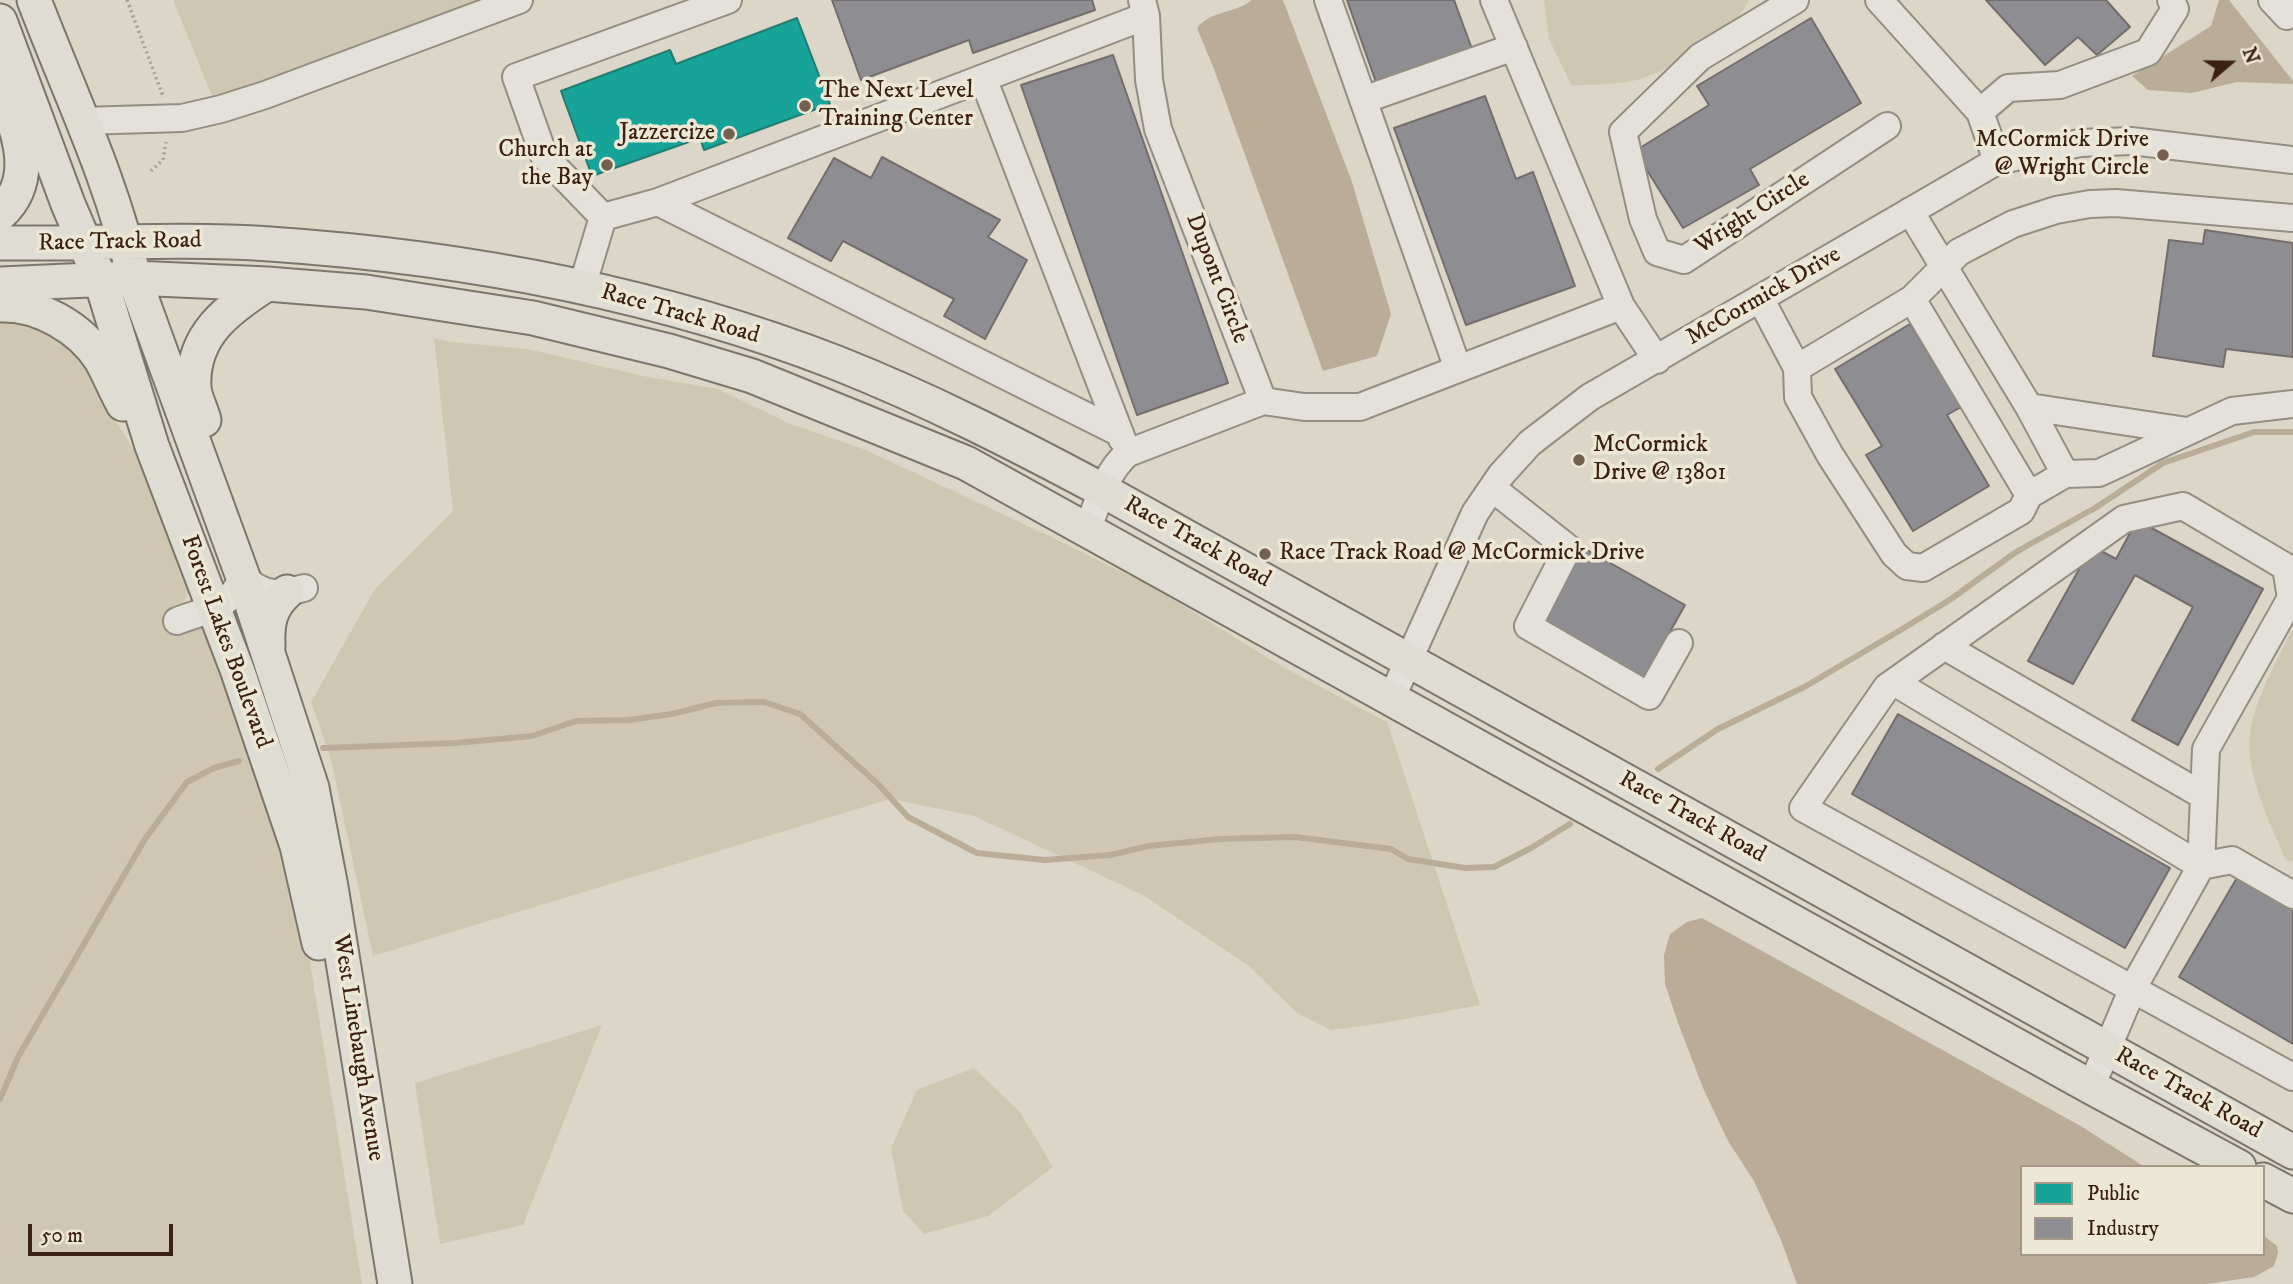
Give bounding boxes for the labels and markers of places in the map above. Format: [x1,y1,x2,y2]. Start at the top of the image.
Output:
place label: The Next Level Training Center [819,78,973,134]
marker: The Next Level Training Center [797,98,813,114]
place label: Jazzercize [619,120,715,148]
marker: Jazzercize [721,126,737,142]
place label: McCormick Drive @ Wright Circle [1976,127,2149,183]
place label: Church at the Bay [498,137,593,193]
marker: McCormick Drive @ Wright Circle [2155,147,2171,163]
marker: Church at the Bay [599,157,615,173]
place label: McCormick Drive @ 13801 [1593,432,1726,488]
marker: McCormick Drive @ 13801 [1571,452,1587,468]
place label: Race Track Road @ McCormick Drive [1279,540,1644,568]
marker: Race Track Road @ McCormick Drive [1257,546,1273,562]

